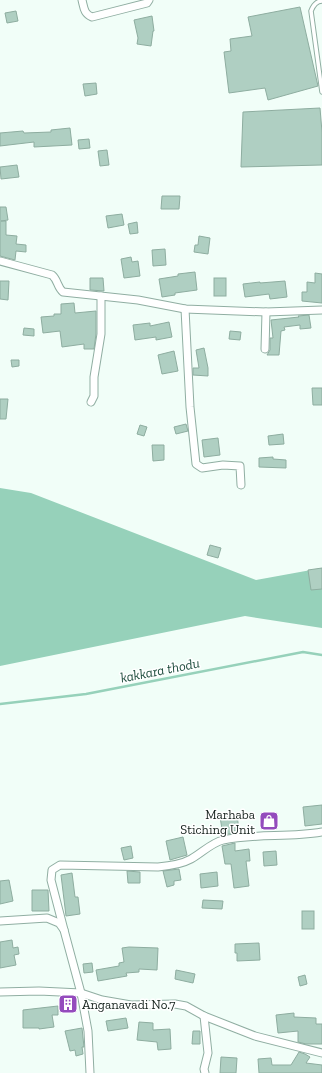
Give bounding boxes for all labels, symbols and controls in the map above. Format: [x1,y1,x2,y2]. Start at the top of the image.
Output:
water label: kakkara thodu [119,654,201,687]
place label: Marhaba Stiching Unit [180,807,256,837]
shop icon: Marhaba Stiching Unit [258,810,280,832]
building icon: Anganavadi No.7 [57,993,79,1015]
place label: Anganavadi No.7 [82,997,175,1012]

